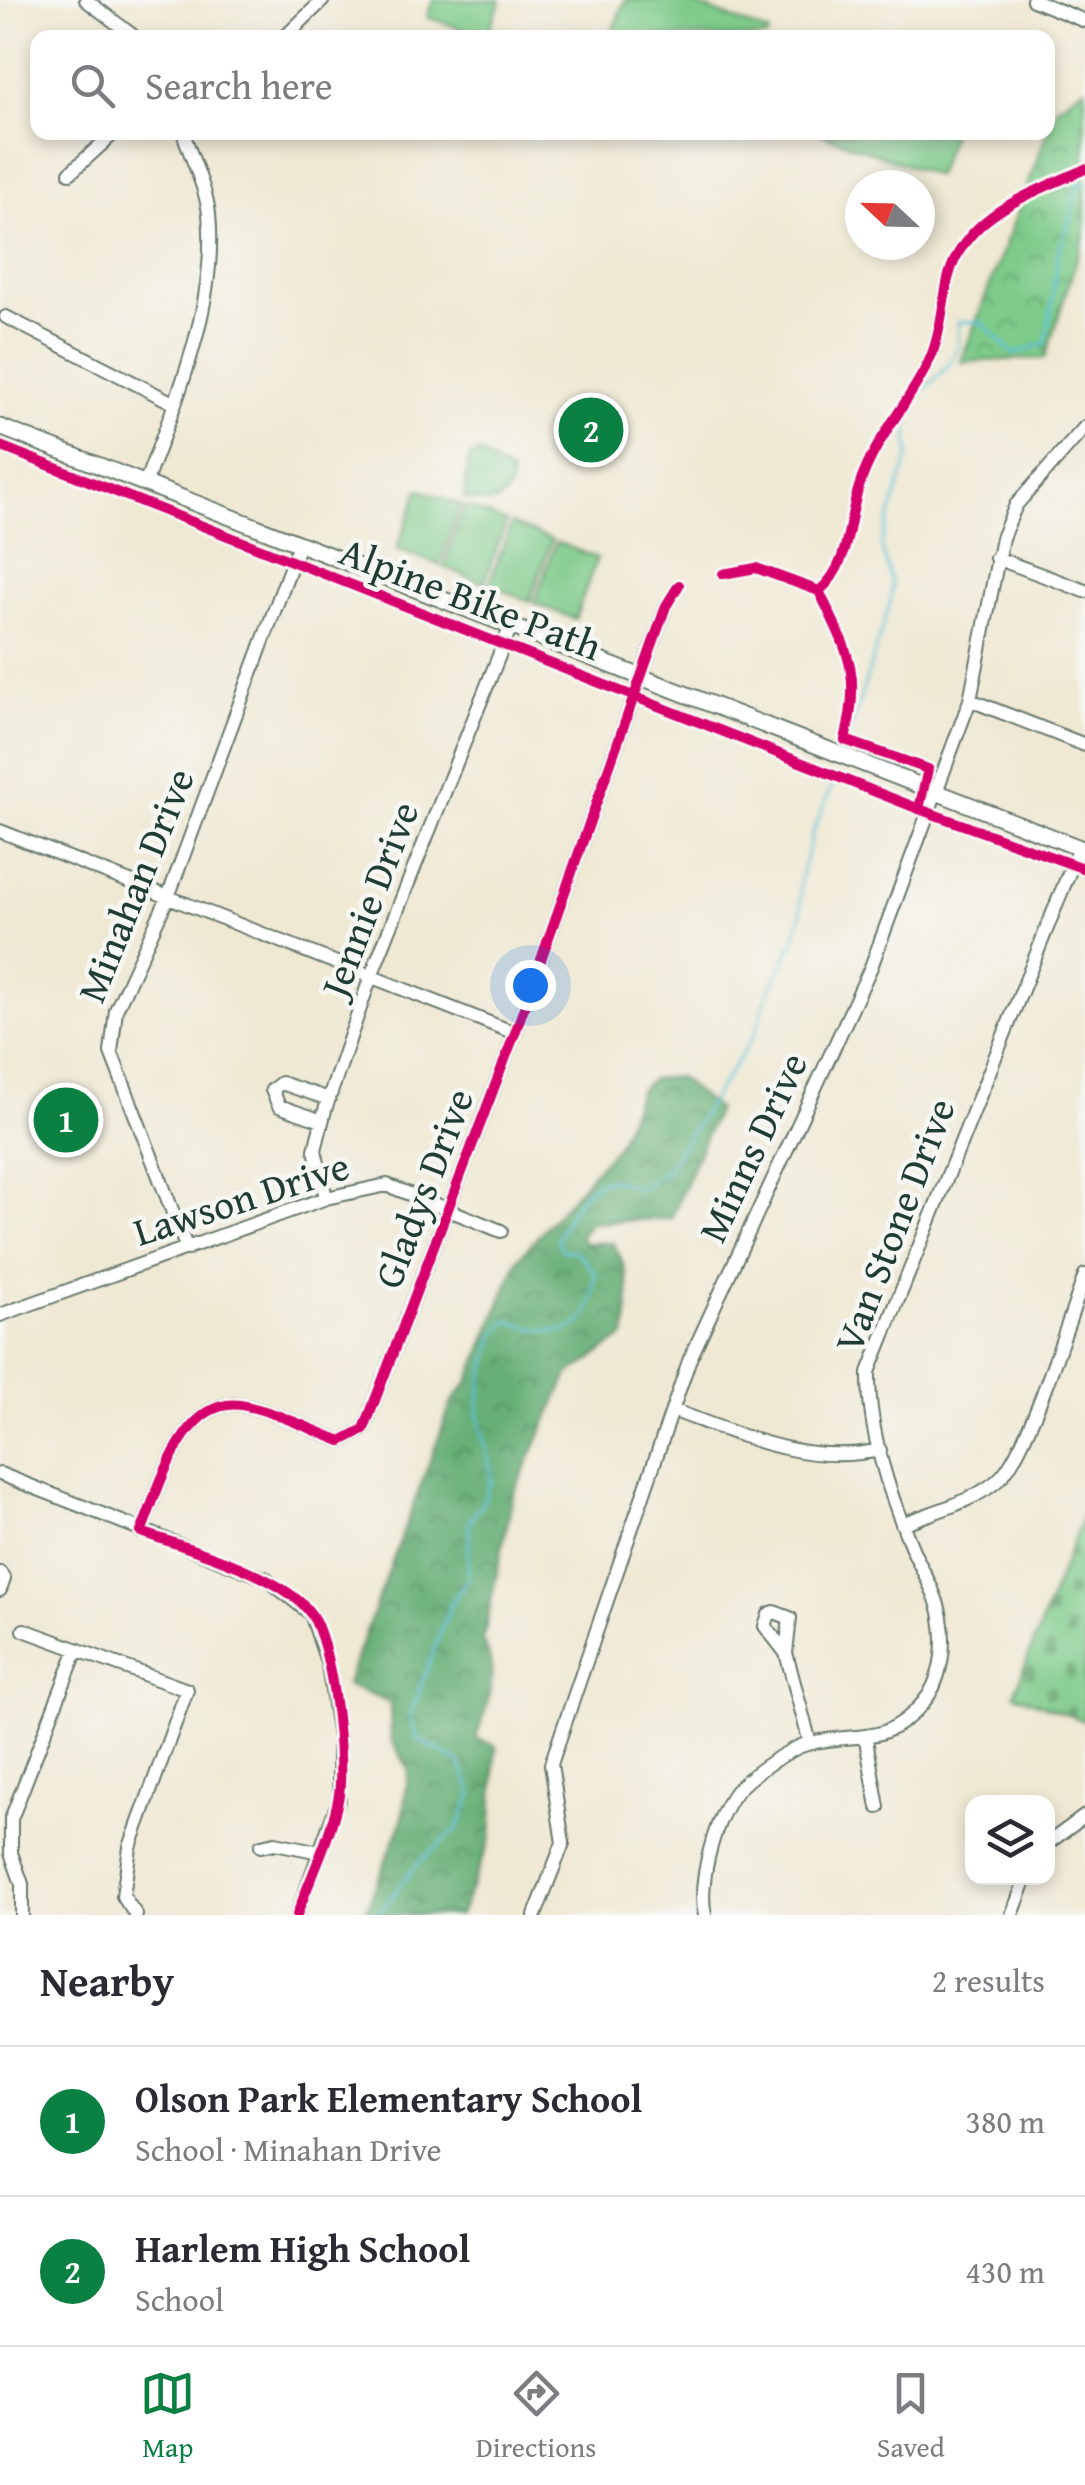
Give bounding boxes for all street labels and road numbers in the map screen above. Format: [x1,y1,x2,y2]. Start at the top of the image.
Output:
street label: Alpine Bike Path [331,521,611,675]
street label: Minahan Drive [61,759,209,1011]
street label: Jennie Drive [303,793,433,1010]
street label: Minns Drive [682,1042,822,1252]
street label: Gladys Drive [358,1080,488,1296]
street label: Van Stone Drive [818,1089,970,1361]
street label: Lawson Drive [126,1135,356,1261]

